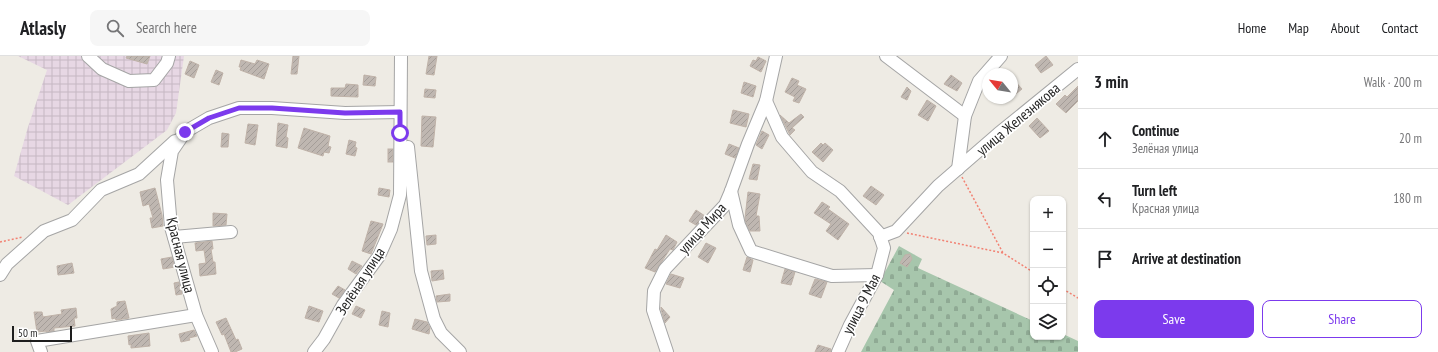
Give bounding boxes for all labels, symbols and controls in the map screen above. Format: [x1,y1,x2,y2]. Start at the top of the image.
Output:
search box [90,10,370,46]
text: Atlasly [20,16,66,40]
icon: search [104,17,126,39]
text: Search here [136,18,197,37]
text: Home [1238,19,1266,37]
text: Map [1288,19,1309,37]
text: About [1331,19,1360,37]
text: Contact [1382,19,1418,37]
north arrow [982,68,1018,104]
text: 3 min [1094,71,1128,93]
text: Walk · 200 m [1364,74,1422,91]
street label: улица Железнякова [972,78,1064,160]
text: Continue [1132,121,1179,140]
route end [176,123,194,141]
route start [391,124,409,142]
icon: ahead [1094,128,1116,150]
text: 20 m [1399,130,1422,147]
text: Зелёная улица [1132,140,1199,157]
text: Turn left [1132,181,1177,200]
icon: left [1094,188,1116,210]
text: 180 m [1393,190,1422,207]
map controls [1030,196,1066,340]
button: + [1030,196,1066,232]
street label: улица Мира [674,198,730,258]
text: Красная улица [1132,200,1199,217]
street label: Красная улица [162,215,200,295]
button: − [1030,232,1066,268]
street label: Зелёная улица [331,244,389,318]
icon: arrive [1094,248,1116,270]
text: Arrive at destination [1132,249,1241,268]
button: locate [1030,268,1066,304]
street label: улица 9 Мая [838,270,884,337]
button: Save [1094,300,1254,338]
button: Share [1262,300,1422,338]
button: layers [1030,304,1066,340]
scale bar [12,324,72,343]
text: 50 m [18,326,37,340]

